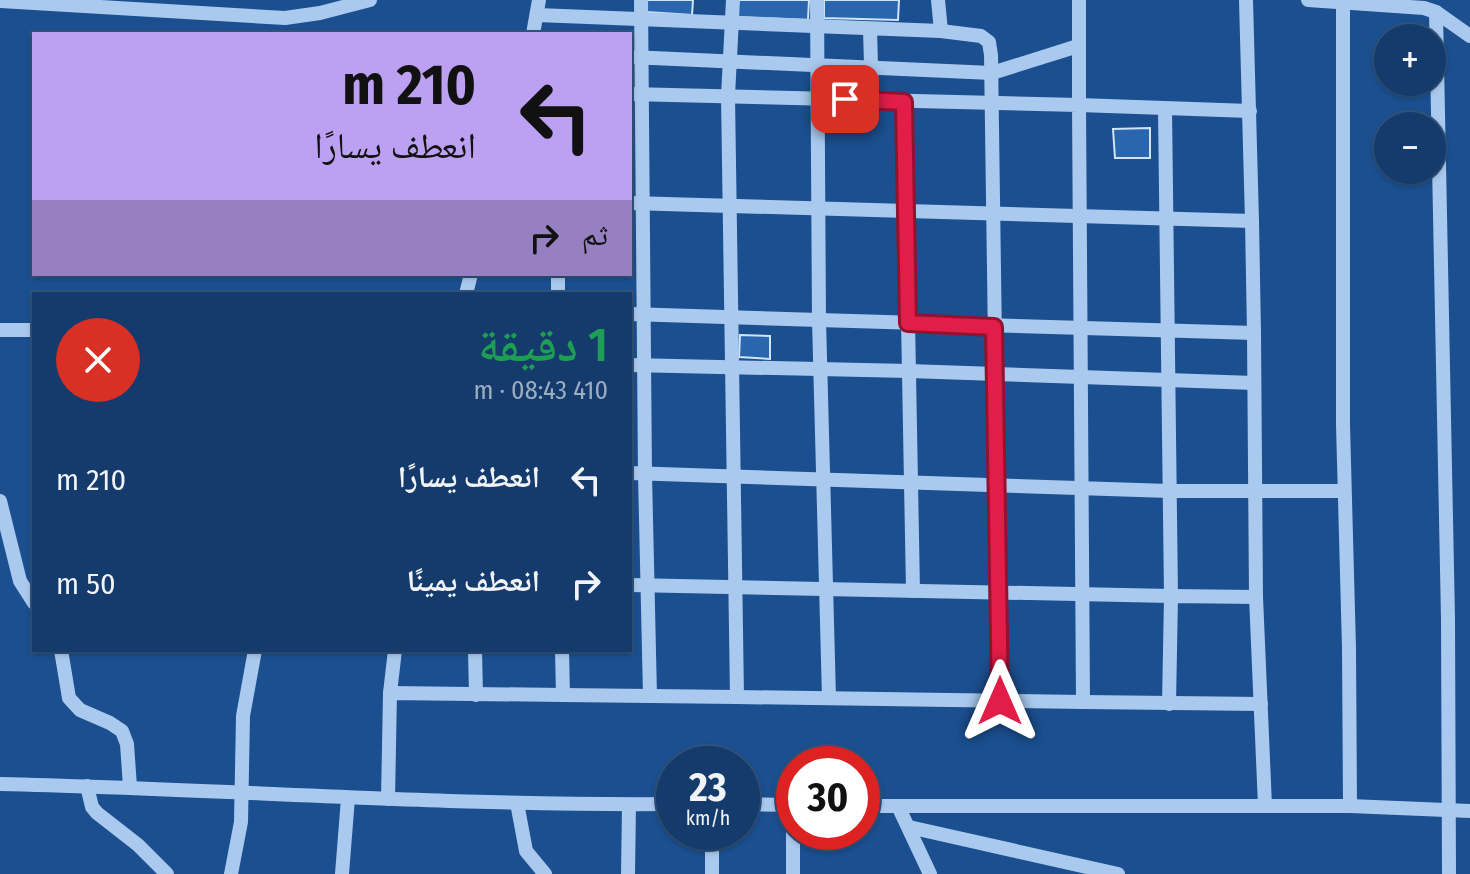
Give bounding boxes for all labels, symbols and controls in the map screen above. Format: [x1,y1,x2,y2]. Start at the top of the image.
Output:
map controls [1374,24,1446,184]
button: + [1374,24,1446,96]
text: 210 m [342,52,476,119]
icon: left [504,64,608,168]
pin [811,65,879,133]
icon: arrive [823,77,867,121]
button: − [1374,112,1446,184]
text: انعطف يسارًا [314,124,476,168]
icon: right [522,216,566,260]
text: ثم [582,217,608,253]
text: 1 دقيقة [478,316,608,374]
button: close [56,318,140,402]
text: 410 m · 08:43 [473,375,608,406]
icon: left [564,458,608,502]
text: انعطف يسارًا [398,459,540,495]
text: 210 m [56,462,126,498]
icon: right [564,562,608,606]
text: انعطف يمينًا [407,563,540,599]
text: 50 m [56,566,116,602]
position arrow [958,659,1042,743]
speed limit sign: 30 [776,746,880,850]
text: 23 [689,764,727,812]
text: km/h [686,806,730,830]

